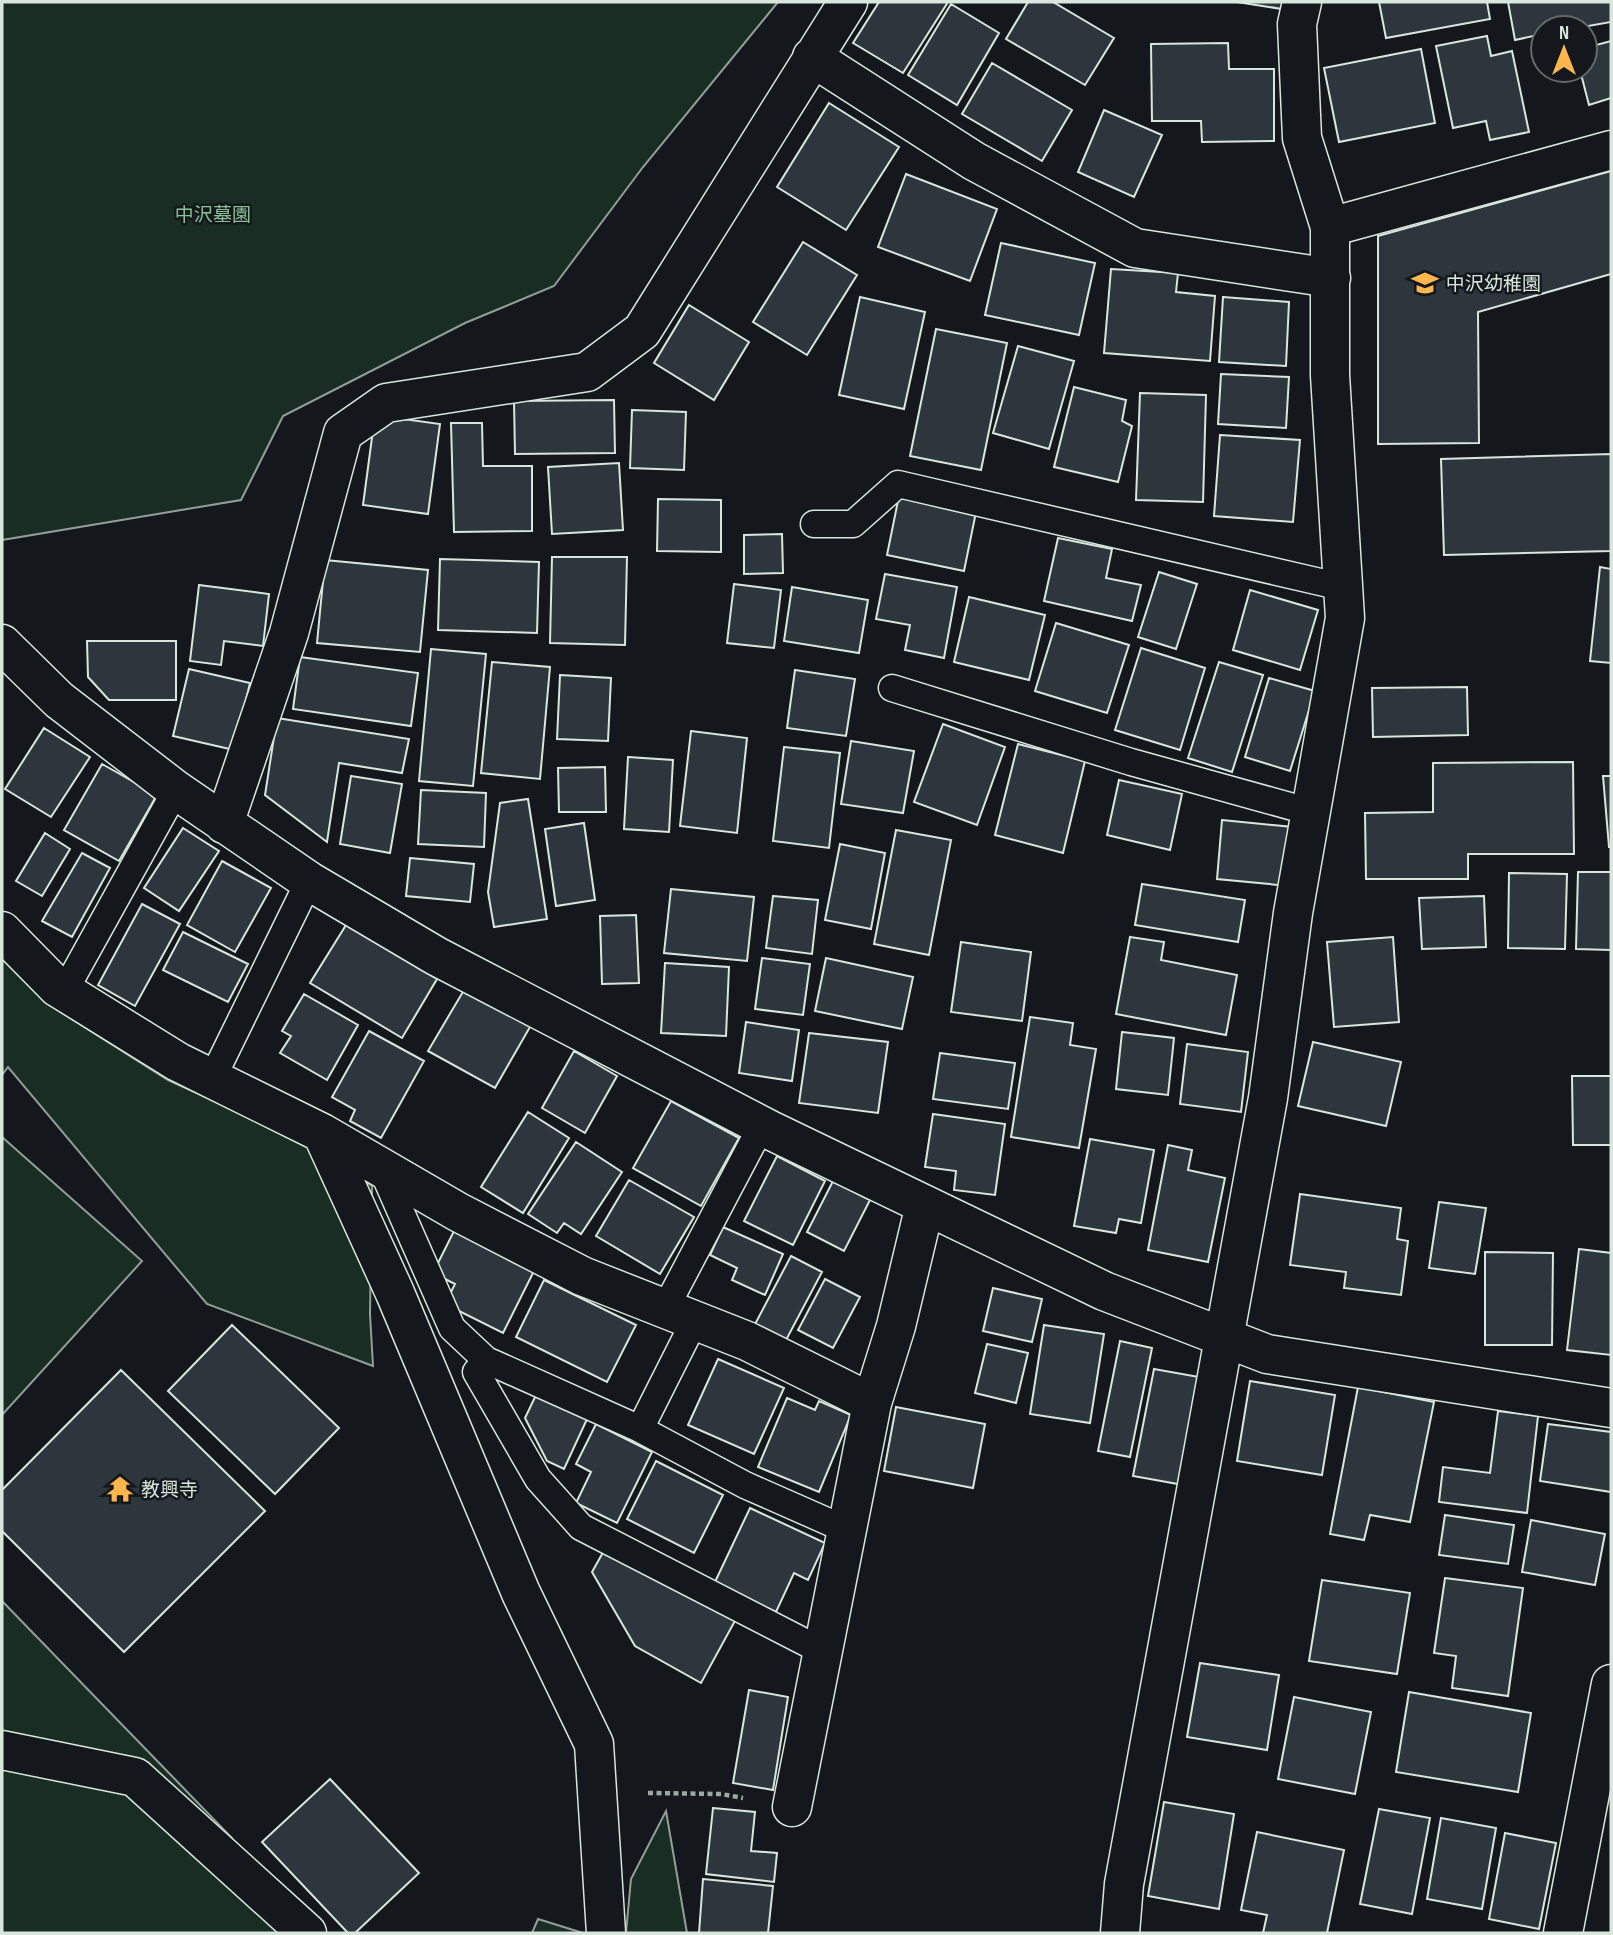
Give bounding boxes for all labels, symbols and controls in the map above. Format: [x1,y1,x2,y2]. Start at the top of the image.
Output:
north arrow [1529,14,1599,84]
text: N [1559,22,1569,45]
park label: 中沢墓園 [175,204,251,227]
school or university icon: 中沢幼稚園 [1410,268,1440,298]
place label: 中沢幼稚園 [1446,273,1541,296]
temple icon: 教興寺 [105,1474,135,1504]
place label: 教興寺 [141,1479,198,1502]

